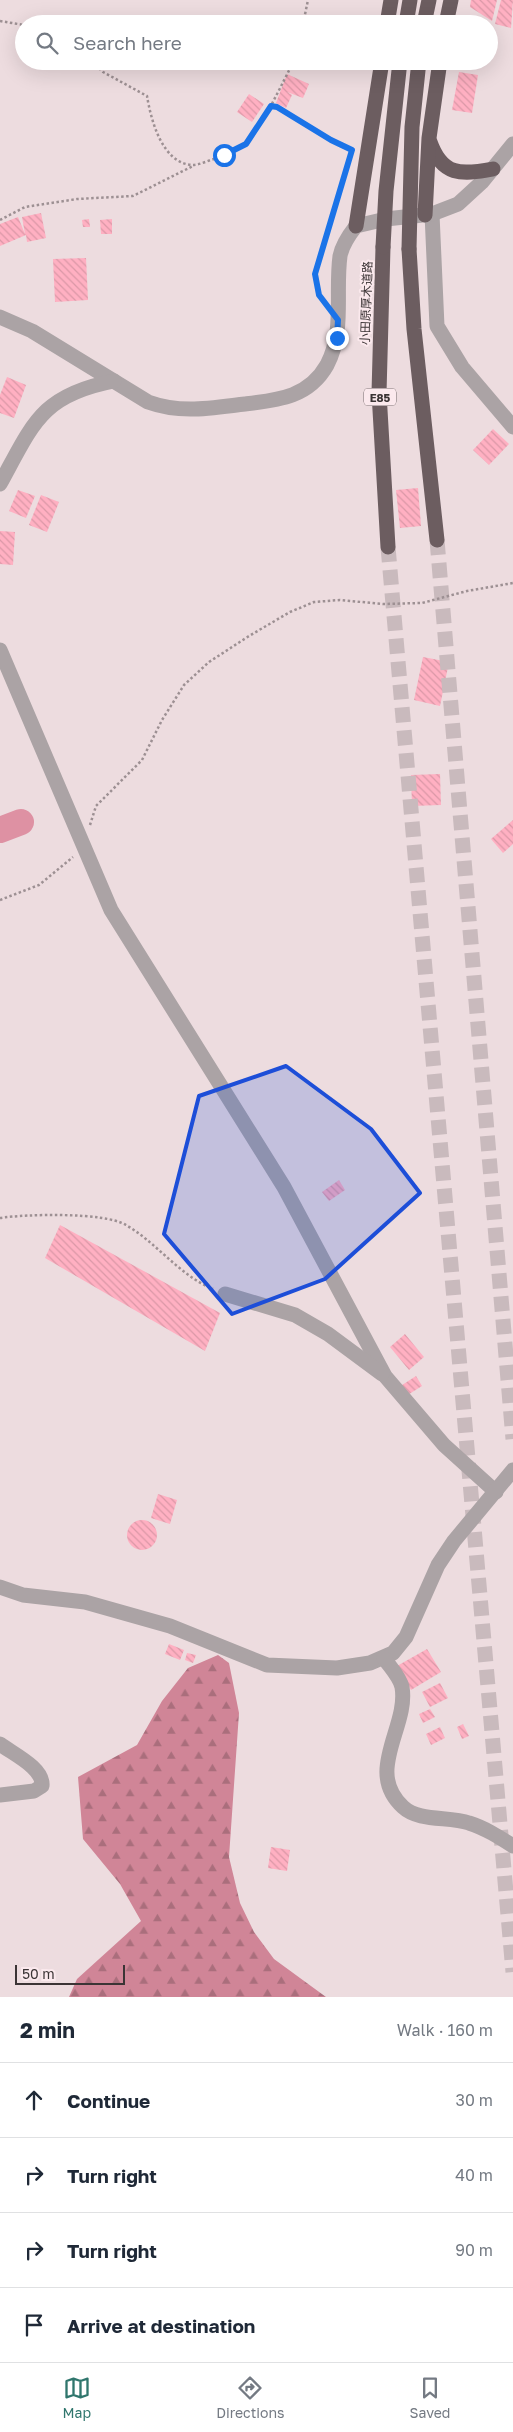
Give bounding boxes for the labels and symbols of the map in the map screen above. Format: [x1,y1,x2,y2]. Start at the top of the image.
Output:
route start [213,144,236,167]
street label: 小田原厚木道路 [357,261,375,345]
route end [326,327,349,350]
road number: E85 [364,388,396,406]
scale bar [15,1962,125,1985]

